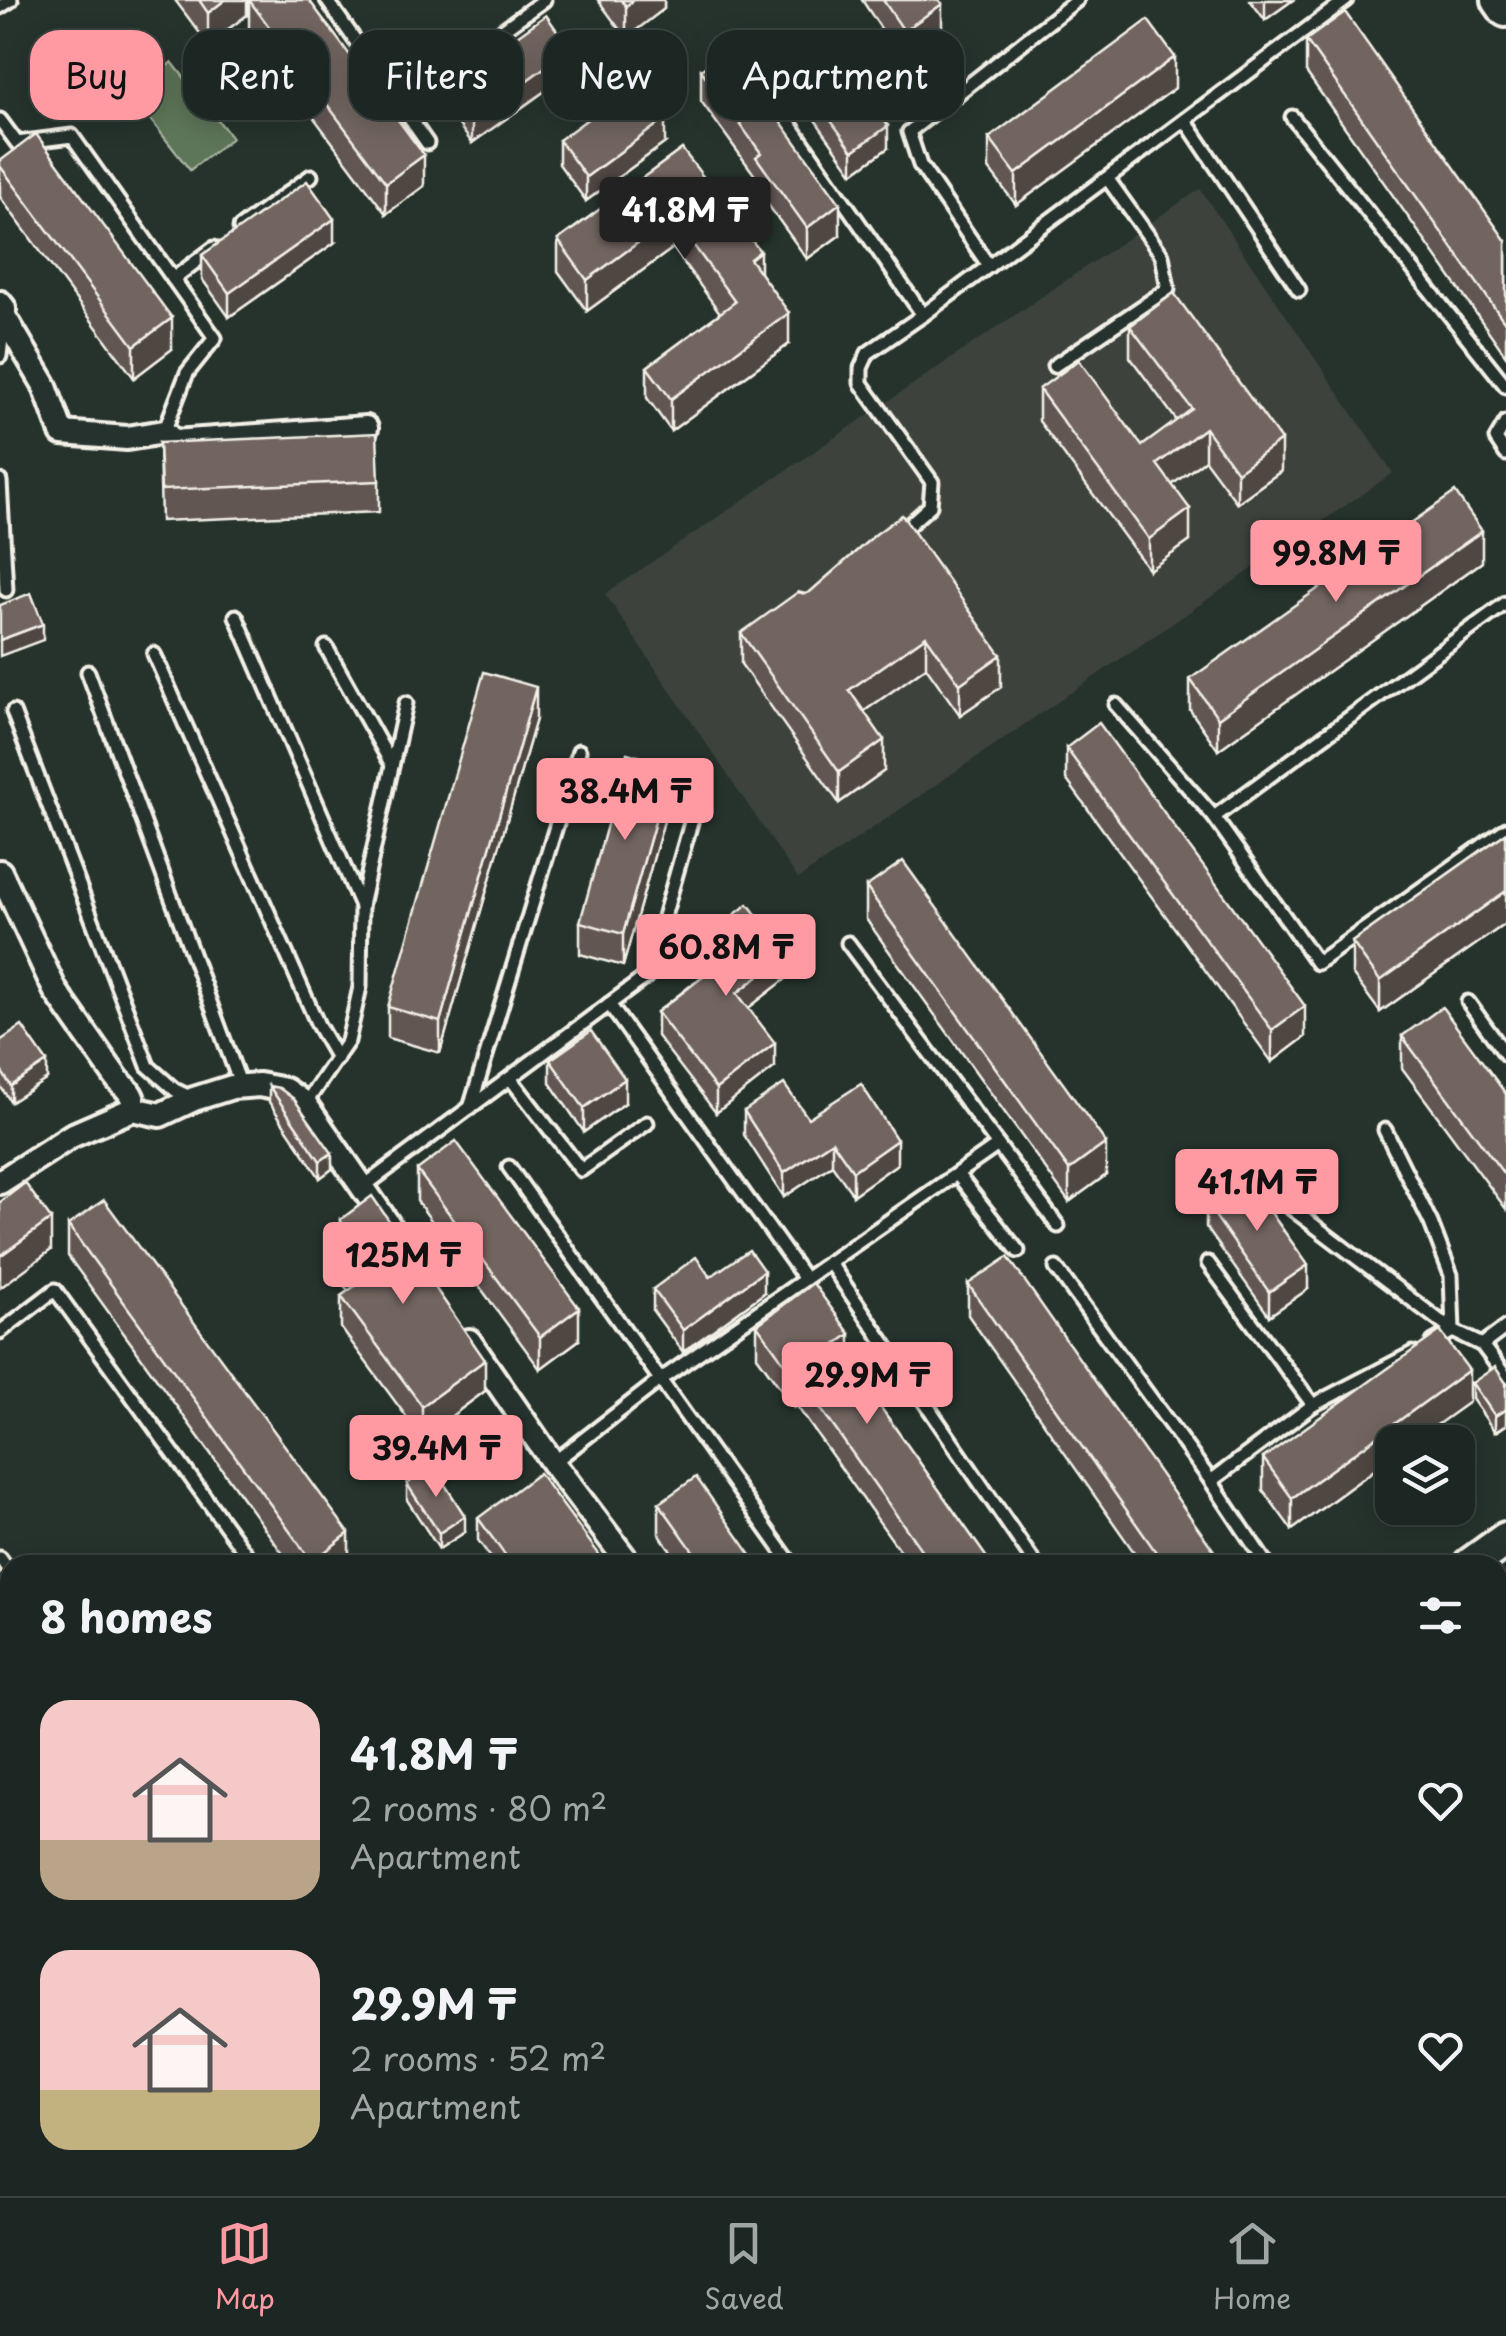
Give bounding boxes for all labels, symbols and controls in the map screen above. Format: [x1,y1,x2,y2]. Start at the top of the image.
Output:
chip: Buy [30,30,163,120]
chip: Rent [183,30,329,120]
chip: Filters [349,30,523,120]
chip: New [543,30,687,120]
chip: Apartment [707,30,964,120]
pin: 41.8M ₸ [593,177,777,262]
text: 41.8M ₸ [621,185,749,233]
pin: 99.8M ₸ [1244,520,1428,605]
text: 99.8M ₸ [1272,528,1400,576]
pin: 38.4M ₸ [533,758,717,843]
text: 38.4M ₸ [559,766,691,814]
pin: 60.8M ₸ [634,914,818,999]
text: 60.8M ₸ [659,922,793,970]
pin: 41.1M ₸ [1165,1149,1349,1234]
text: 41.1M ₸ [1197,1157,1317,1205]
pin: 125M ₸ [322,1222,484,1307]
text: 125M ₸ [345,1230,461,1278]
pin: 29.9M ₸ [775,1342,959,1427]
text: 29.9M ₸ [804,1350,930,1398]
pin: 39.4M ₸ [344,1415,528,1500]
text: 39.4M ₸ [372,1423,500,1471]
map controls [1375,1425,1475,1525]
button: layers [1375,1425,1475,1525]
text: 8 homes [40,1584,213,1647]
icon: filters [1413,1588,1468,1643]
text: 41.8M ₸ [350,1721,517,1784]
icon: home [120,1740,240,1860]
icon: heart [1413,1773,1468,1828]
text: 2 rooms · 80 m² [350,1784,607,1832]
text: Apartment [350,1832,521,1880]
text: 29.9M ₸ [350,1971,516,2034]
icon: home [120,1990,240,2110]
icon: heart [1413,2023,1468,2078]
text: 2 rooms · 52 m² [350,2034,606,2082]
text: Apartment [350,2082,521,2130]
tab: Map [215,2216,275,2319]
tab: Saved [704,2216,784,2319]
tab: Home [1213,2216,1291,2319]

